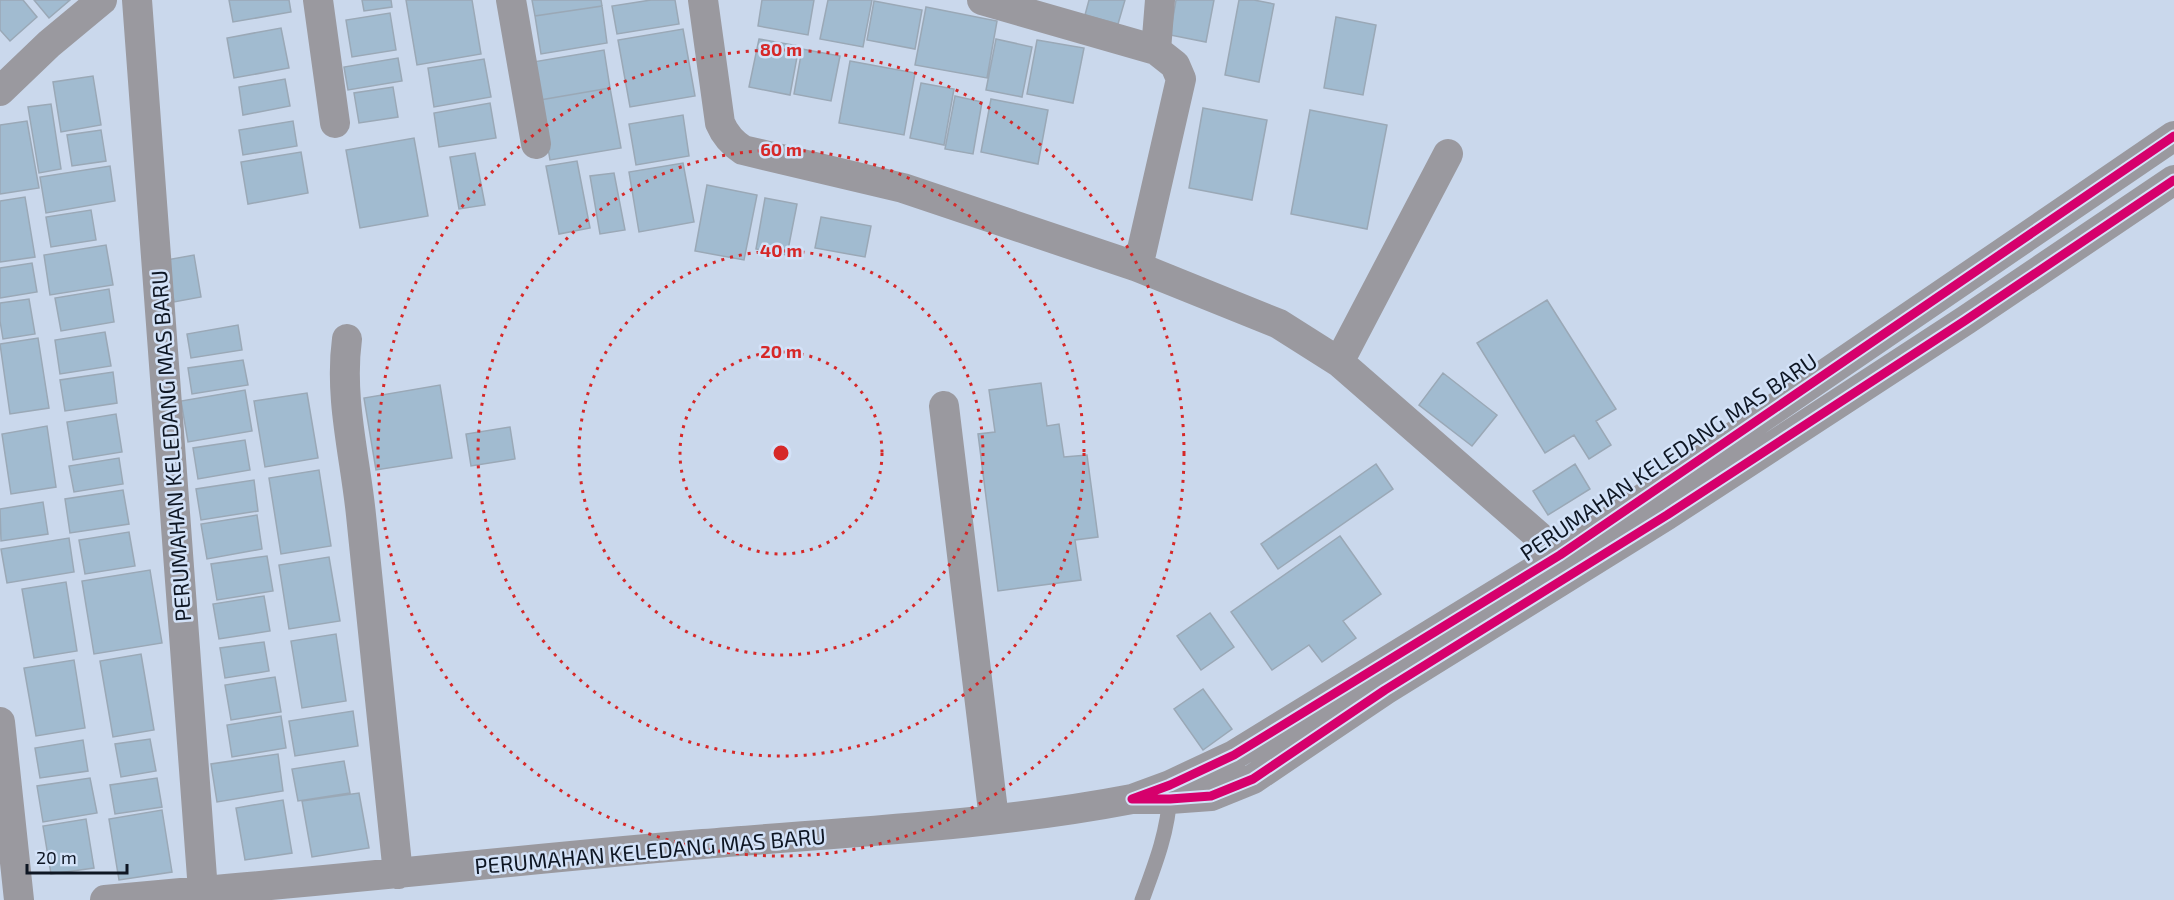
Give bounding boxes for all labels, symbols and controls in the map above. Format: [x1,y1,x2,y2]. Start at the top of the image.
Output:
text: 80 m [760,38,802,60]
text: 60 m [760,138,802,160]
text: 40 m [760,239,802,261]
street label: PERUMAHAN KELEDANG MAS BARU [145,269,195,623]
text: 20 m [760,340,802,362]
street label: PERUMAHAN KELEDANG MAS BARU [1515,347,1821,565]
centre of rings [771,443,791,463]
street label: PERUMAHAN KELEDANG MAS BARU [473,822,827,878]
scale bar [27,837,128,875]
text: 20 m [36,846,77,868]

